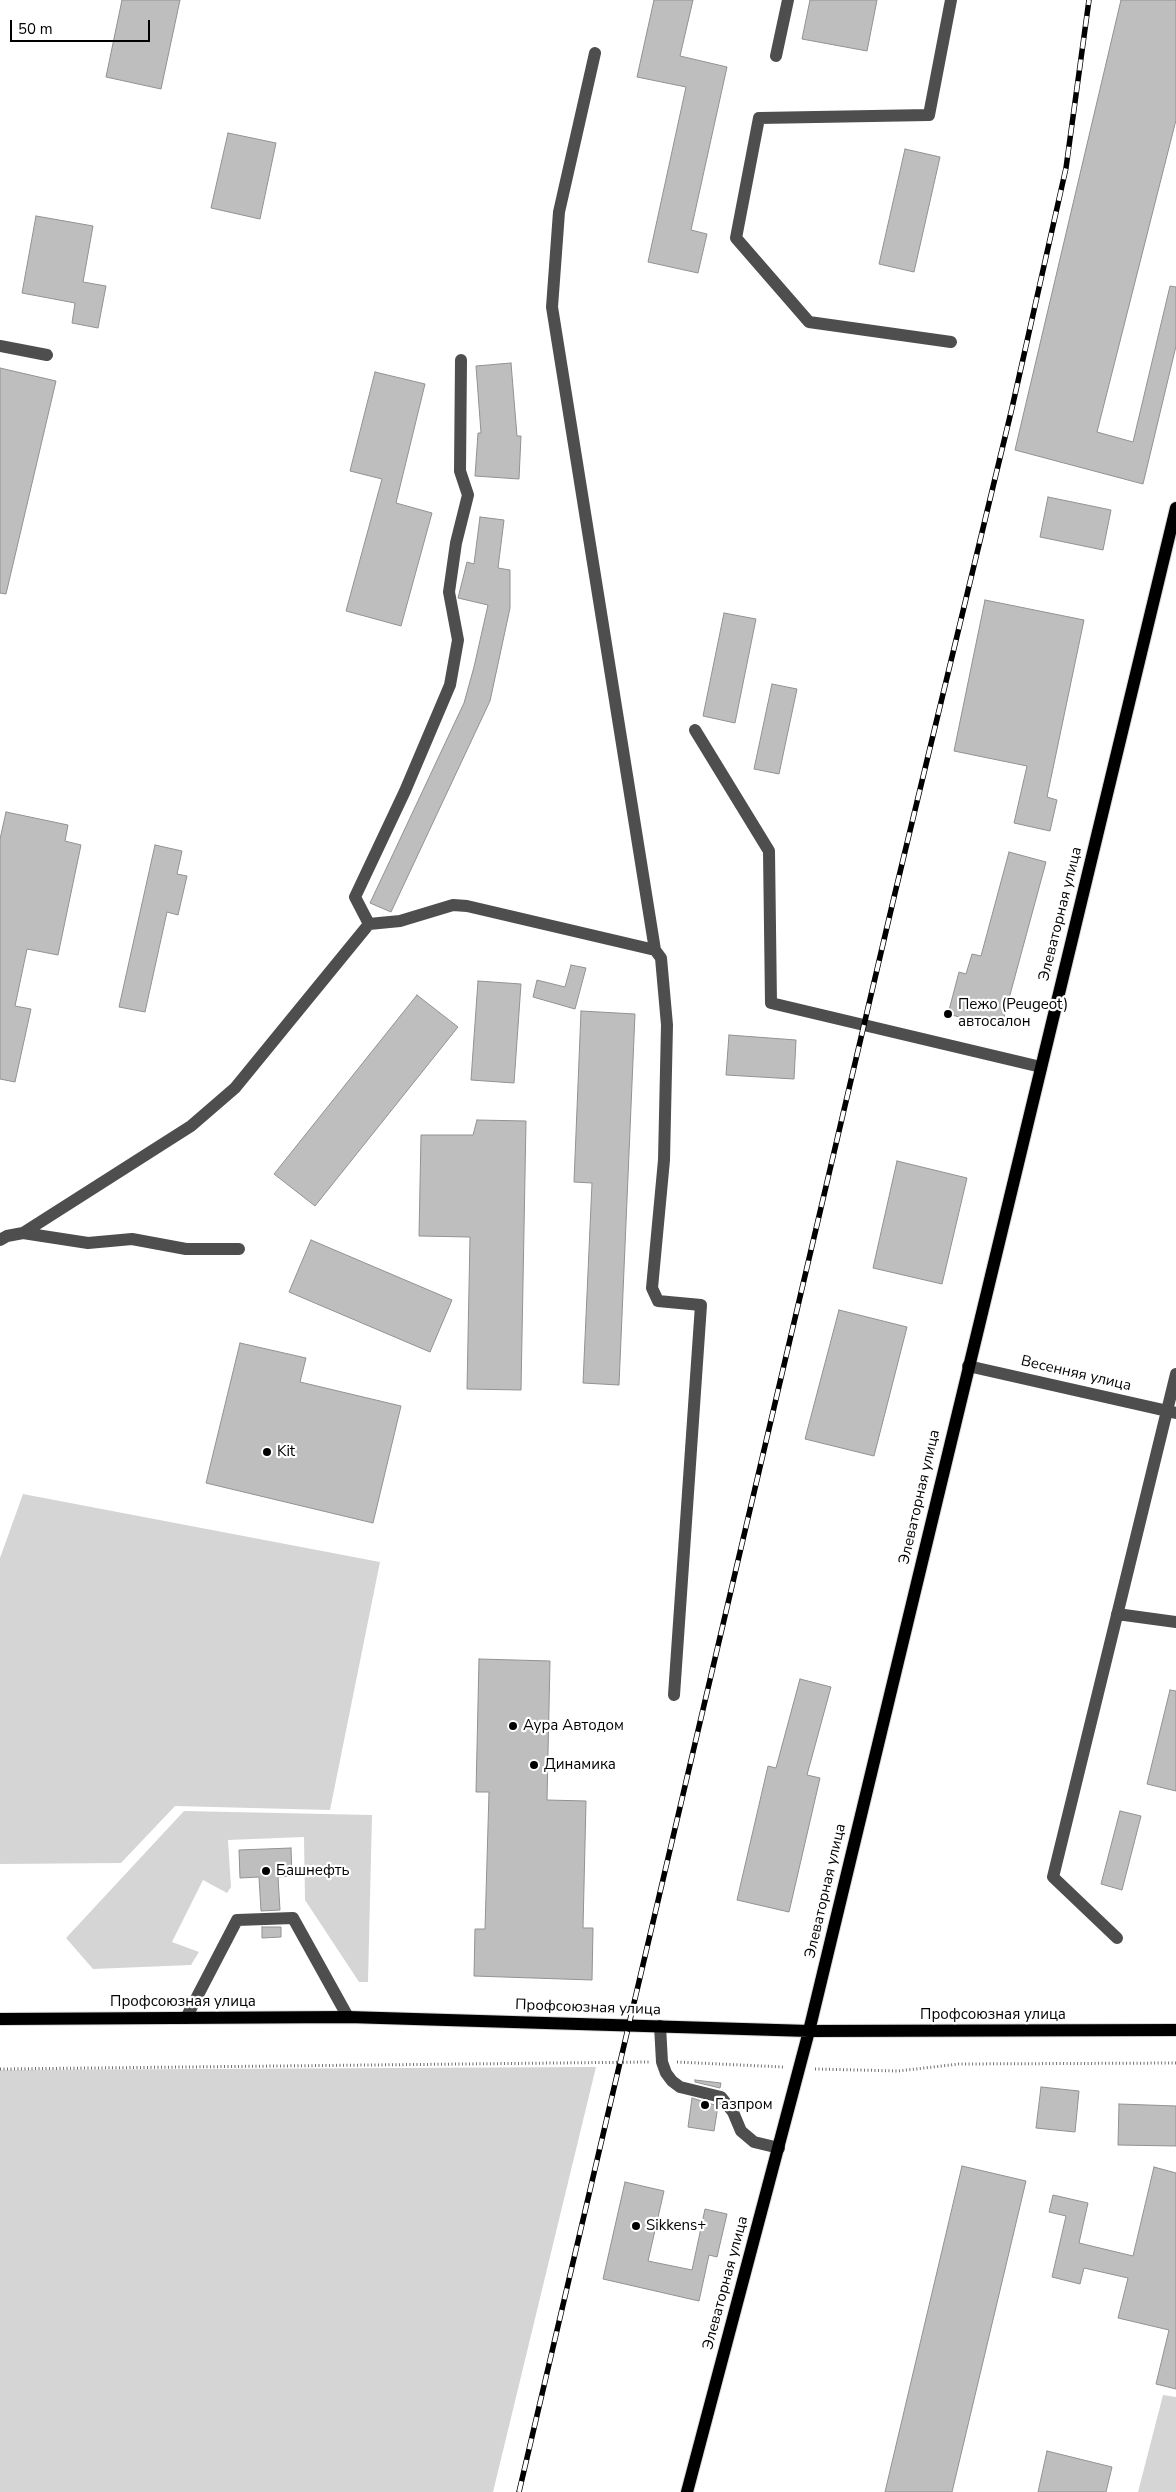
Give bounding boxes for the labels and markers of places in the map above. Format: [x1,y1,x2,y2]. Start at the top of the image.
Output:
place label: Пежо (Peugeot) автосалон [958,996,1068,1031]
marker: Пежо (Peugeot) автосалон [942,1008,954,1020]
place label: Kit [277,1443,295,1461]
marker: Kit [261,1446,273,1458]
place label: Аура Автодом [523,1717,624,1735]
marker: Аура Автодом [507,1720,519,1732]
place label: Динамика [544,1756,616,1774]
marker: Динамика [528,1759,540,1771]
place label: Башнефть [276,1862,350,1880]
marker: Башнефть [260,1865,272,1877]
place label: Газпром [715,2096,773,2114]
marker: Газпром [699,2099,711,2111]
place label: Sikkens+ [646,2217,706,2235]
marker: Sikkens+ [630,2220,642,2232]

